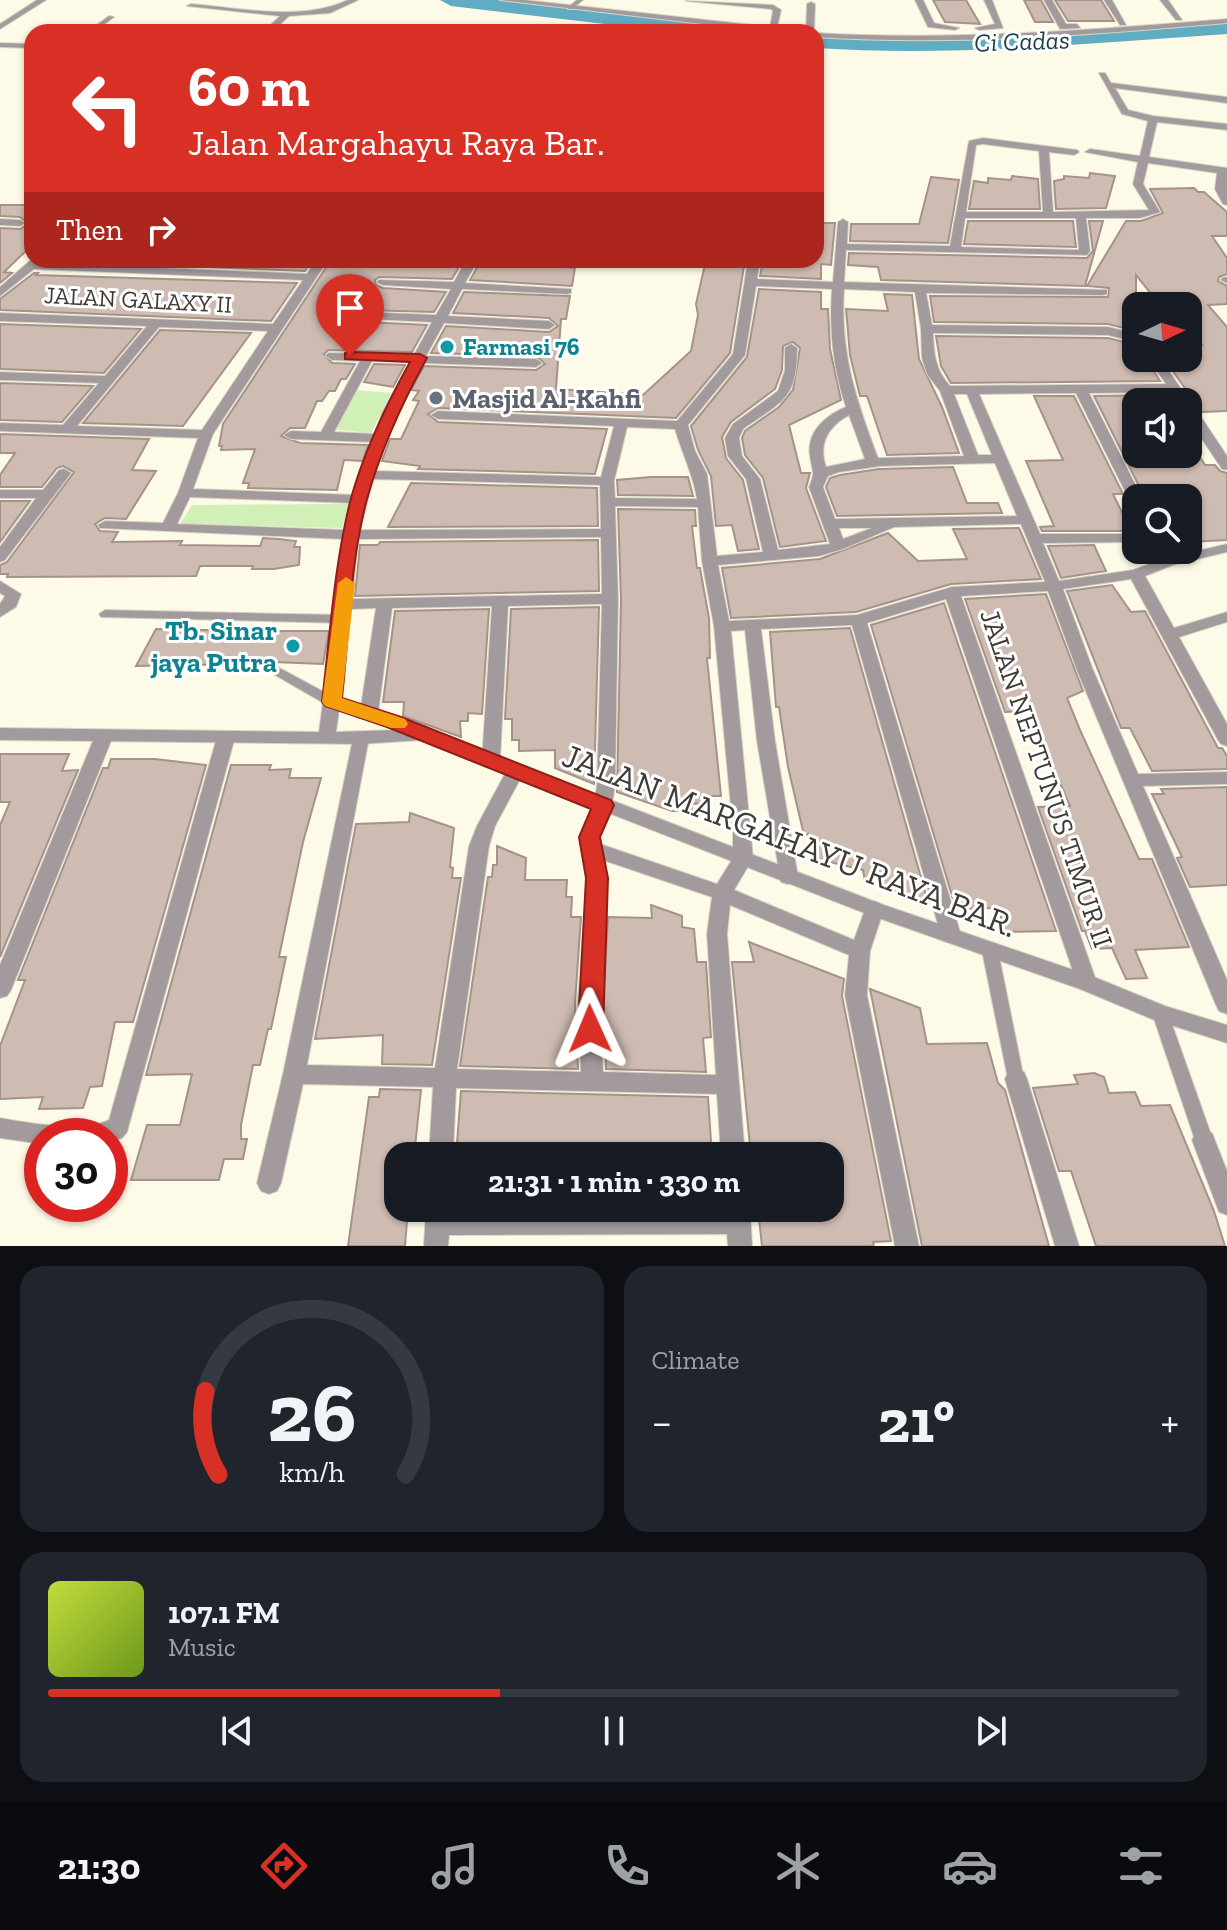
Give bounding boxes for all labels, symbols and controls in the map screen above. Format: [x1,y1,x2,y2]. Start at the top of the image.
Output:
water label: Ci Cadas [974,23,1070,59]
text: 60 m [188,53,310,120]
icon: left [56,56,160,160]
text: Jalan Margahayu Raya Bar. [188,121,605,164]
icon: right [139,208,183,252]
text: Then [56,212,123,248]
pin [316,274,384,356]
street label: JALAN GALAXY II [43,280,233,319]
icon: arrive [328,286,372,330]
north arrow [1122,292,1202,372]
map controls [1122,292,1202,564]
place label: Farmasi 76 [463,332,580,361]
marker: Farmasi 76 [438,338,456,356]
place label: Masjid Al-Kahfi [452,382,642,415]
button: sound [1122,388,1202,468]
marker: Masjid Al-Kahfi [427,389,445,407]
button: search [1122,484,1202,564]
street label: JALAN NEPTUNUS TIMUR II [973,605,1120,952]
place label: Tb. Sinar jaya Putra [150,614,277,679]
marker: Tb. Sinar jaya Putra [284,637,302,655]
street label: JALAN MARGAHAYU RAYA BAR. [557,735,1023,946]
position arrow [548,987,632,1071]
speed limit sign: 30 [24,1118,128,1222]
text: 21:31 · 1 min · 330 m [488,1164,740,1200]
text: Climate [652,1344,739,1376]
text: 26 [267,1362,356,1462]
text: 21° [878,1385,955,1457]
text: − [652,1395,672,1448]
text: + [1160,1395,1179,1448]
text: km/h [279,1455,344,1489]
text: 107.1 FM [168,1595,280,1631]
text: Music [168,1631,236,1663]
icon: previous [215,1709,259,1753]
icon: pause [592,1709,636,1753]
icon: next [969,1709,1013,1753]
icon: directions [256,1838,312,1894]
icon: music [427,1838,483,1894]
icon: phone [599,1838,655,1894]
icon: climate [770,1838,826,1894]
icon: car [942,1838,998,1894]
icon: filters [1113,1838,1169,1894]
text: 21:30 [58,1845,140,1888]

